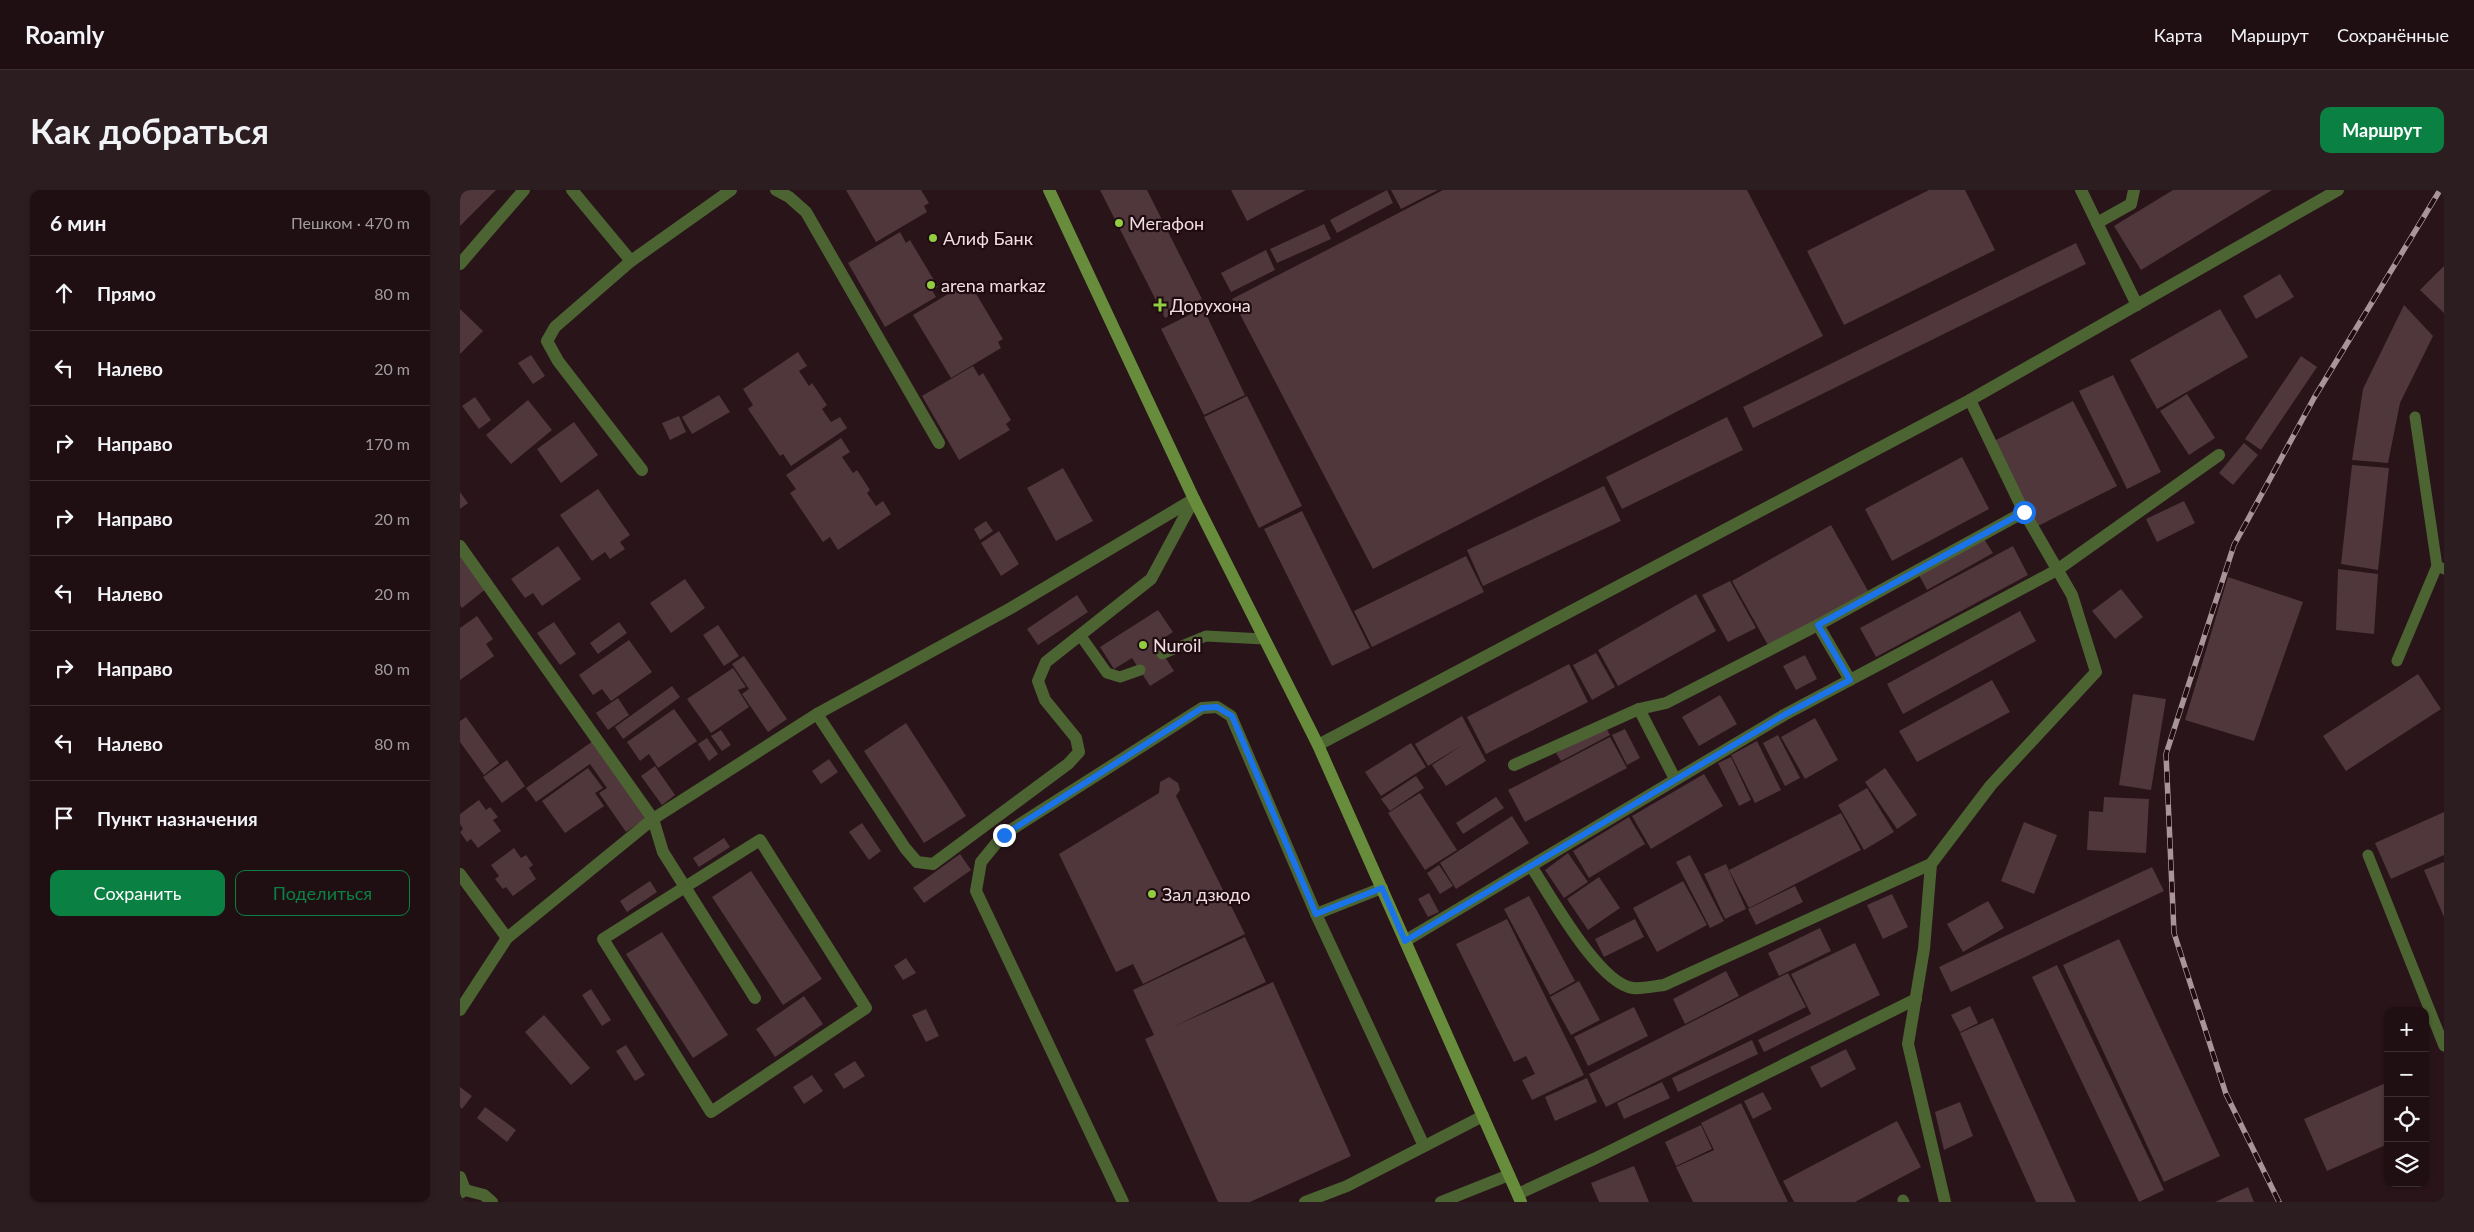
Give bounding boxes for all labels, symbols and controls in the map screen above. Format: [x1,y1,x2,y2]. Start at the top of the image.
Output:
text: Roamly [25,20,104,49]
text: Карта [2154,24,2202,46]
text: Маршрут [2230,24,2309,46]
text: Сохранённые [2337,24,2449,46]
button: Маршрут [2320,107,2444,153]
text: Как добраться [30,109,269,151]
text: 6 мин [50,210,107,235]
place label: Мегафон [1129,212,1204,234]
text: Пешком · 470 m [291,213,410,232]
marker: Мегафон [1113,217,1125,229]
place label: Алиф Банк [943,227,1034,249]
marker: Алиф Банк [927,232,939,244]
place label: arena markaz [941,274,1046,296]
icon: ahead [50,279,78,307]
marker: arena markaz [925,279,937,291]
text: Прямо [97,282,156,305]
text: 80 m [374,284,410,303]
place label: Дорухона [1170,294,1251,316]
marker: Дорухона [1154,299,1166,311]
icon: left [50,354,78,382]
text: Налево [97,357,163,380]
text: 20 m [374,359,410,378]
icon: right [50,429,78,457]
text: Направо [97,432,173,455]
text: 170 m [365,434,410,453]
route start [2013,501,2036,524]
icon: right [50,504,78,532]
text: Направо [97,507,173,530]
text: 20 m [374,509,410,528]
icon: left [50,579,78,607]
text: Налево [97,582,163,605]
text: 20 m [374,584,410,603]
place label: Nuroil [1153,634,1202,656]
marker: Nuroil [1137,639,1149,651]
icon: right [50,654,78,682]
text: Направо [97,657,173,680]
text: 80 m [374,659,410,678]
icon: left [50,729,78,757]
text: Налево [97,732,163,755]
text: 80 m [374,734,410,753]
icon: arrive [50,804,78,832]
text: Пункт назначения [97,807,258,830]
route end [993,824,1016,847]
button: Сохранить [50,870,225,916]
button: Поделиться [235,870,410,916]
place label: Зал дзюдо [1162,883,1250,905]
marker: Зал дзюдо [1146,888,1158,900]
map controls [2384,1007,2429,1187]
button: + [2384,1007,2429,1052]
button: − [2384,1052,2429,1097]
button: locate [2384,1097,2429,1142]
button: layers [2384,1142,2429,1187]

